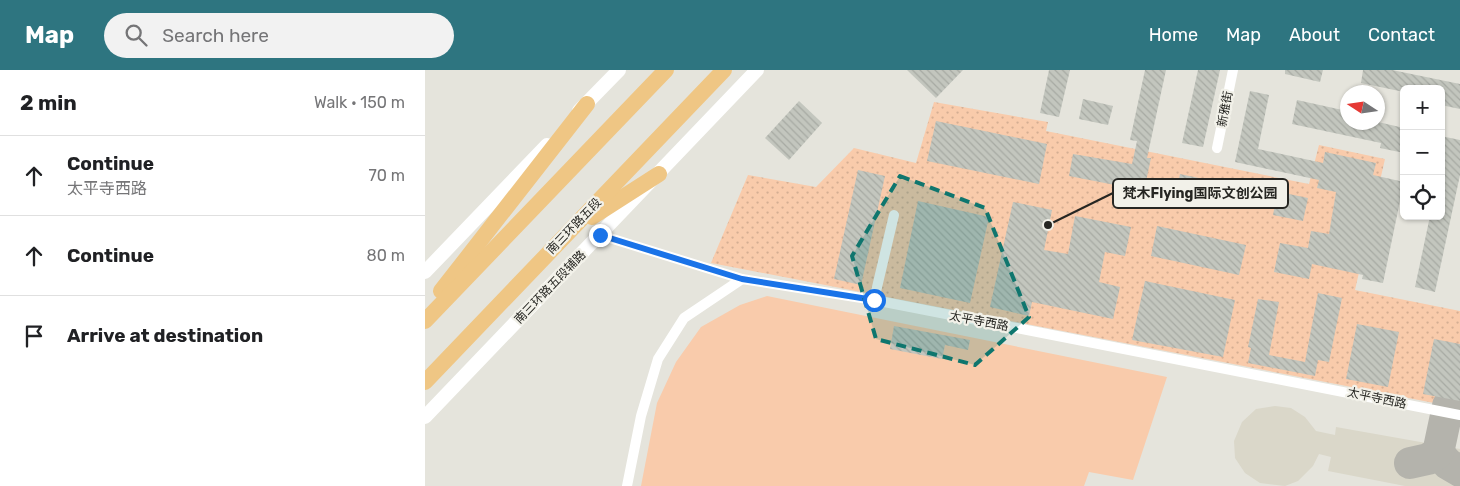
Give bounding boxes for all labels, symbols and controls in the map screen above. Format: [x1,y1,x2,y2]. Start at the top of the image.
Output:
search box [104,13,454,58]
text: Map [25,21,74,49]
icon: search [122,21,150,49]
text: Search here [162,24,269,47]
text: Home [1149,24,1198,46]
text: Map [1226,24,1261,46]
text: About [1289,24,1340,46]
text: Contact [1368,24,1435,46]
north arrow [1340,85,1385,130]
map controls [1400,85,1445,220]
button: + [1400,85,1445,130]
text: 2 min [20,90,77,115]
street label: 新雅街 [1215,90,1235,128]
text: Walk · 150 m [314,93,405,112]
button: − [1400,130,1445,175]
text: Continue [67,152,154,175]
icon: ahead [20,162,48,190]
text: 70 m [368,166,405,185]
button: locate [1400,175,1445,220]
text: 太平寺西路 [67,179,147,198]
callout: 梵木Flying国际文创公园 [1113,179,1288,208]
text: 梵木Flying国际文创公园 [1123,185,1277,202]
street label: 南三环路五段 [544,195,604,257]
route end [589,224,612,247]
icon: ahead [20,242,48,270]
text: Continue [67,244,154,267]
text: 80 m [367,246,405,265]
street label: 南三环路五段辅路 [512,248,588,326]
route start [863,289,886,312]
street label: 太平寺西路 [948,308,1010,334]
icon: arrive [20,322,48,350]
text: Arrive at destination [67,324,263,347]
street label: 太平寺西路 [1346,385,1408,411]

